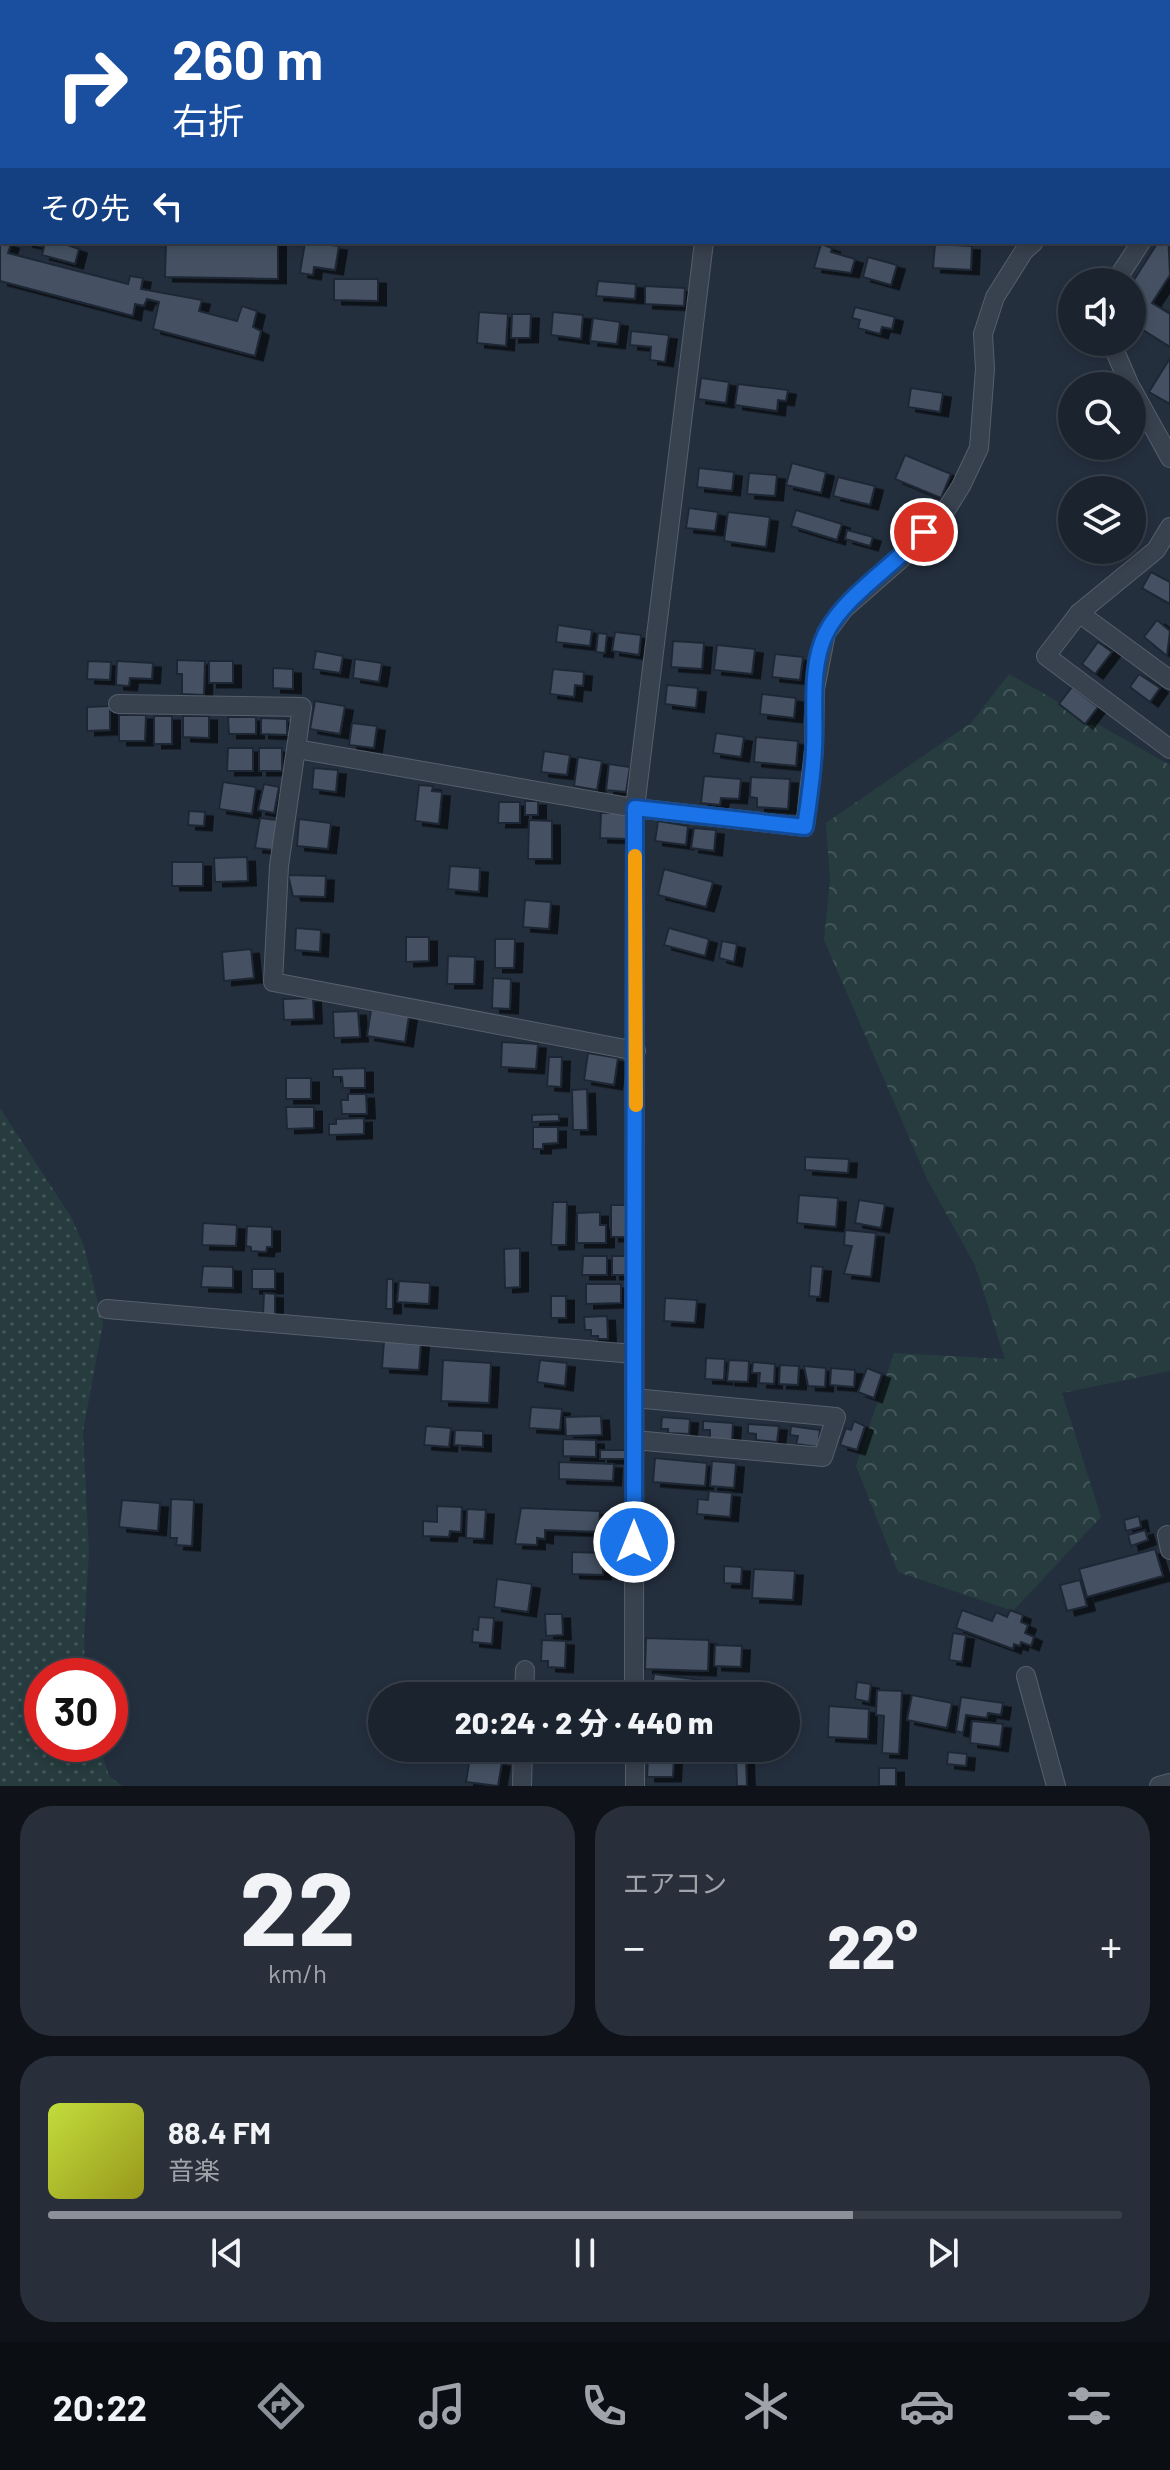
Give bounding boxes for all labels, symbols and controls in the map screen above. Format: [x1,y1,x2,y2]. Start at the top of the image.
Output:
text: 260 m [172,24,323,91]
icon: right [40,32,144,136]
text: 右折 [172,98,244,141]
icon: left [146,184,190,228]
text: その先 [40,189,130,225]
map controls [1058,268,1146,564]
button: sound [1058,268,1146,356]
button: search [1058,372,1146,460]
button: layers [1058,476,1146,564]
pin [890,498,958,566]
icon: arrive [902,510,946,554]
position arrow [592,1500,676,1584]
speed limit sign: 30 [24,1658,128,1762]
text: 20:24 · 2 分 · 440 m [455,1704,713,1740]
text: 22 [239,1842,356,1967]
text: エアコン [623,1867,727,1898]
text: 22° [827,1909,918,1981]
text: − [623,1919,645,1972]
text: + [1100,1919,1122,1972]
text: km/h [268,1957,327,1988]
text: 88.4 FM [168,2114,271,2150]
text: 音楽 [168,2154,220,2185]
icon: previous [205,2231,249,2275]
icon: pause [563,2231,607,2275]
icon: next [921,2231,965,2275]
icon: directions [253,2378,309,2434]
icon: music [414,2378,470,2434]
icon: phone [576,2378,632,2434]
icon: climate [738,2378,794,2434]
icon: car [899,2378,955,2434]
icon: filters [1061,2378,1117,2434]
text: 20:22 [53,2385,147,2428]

